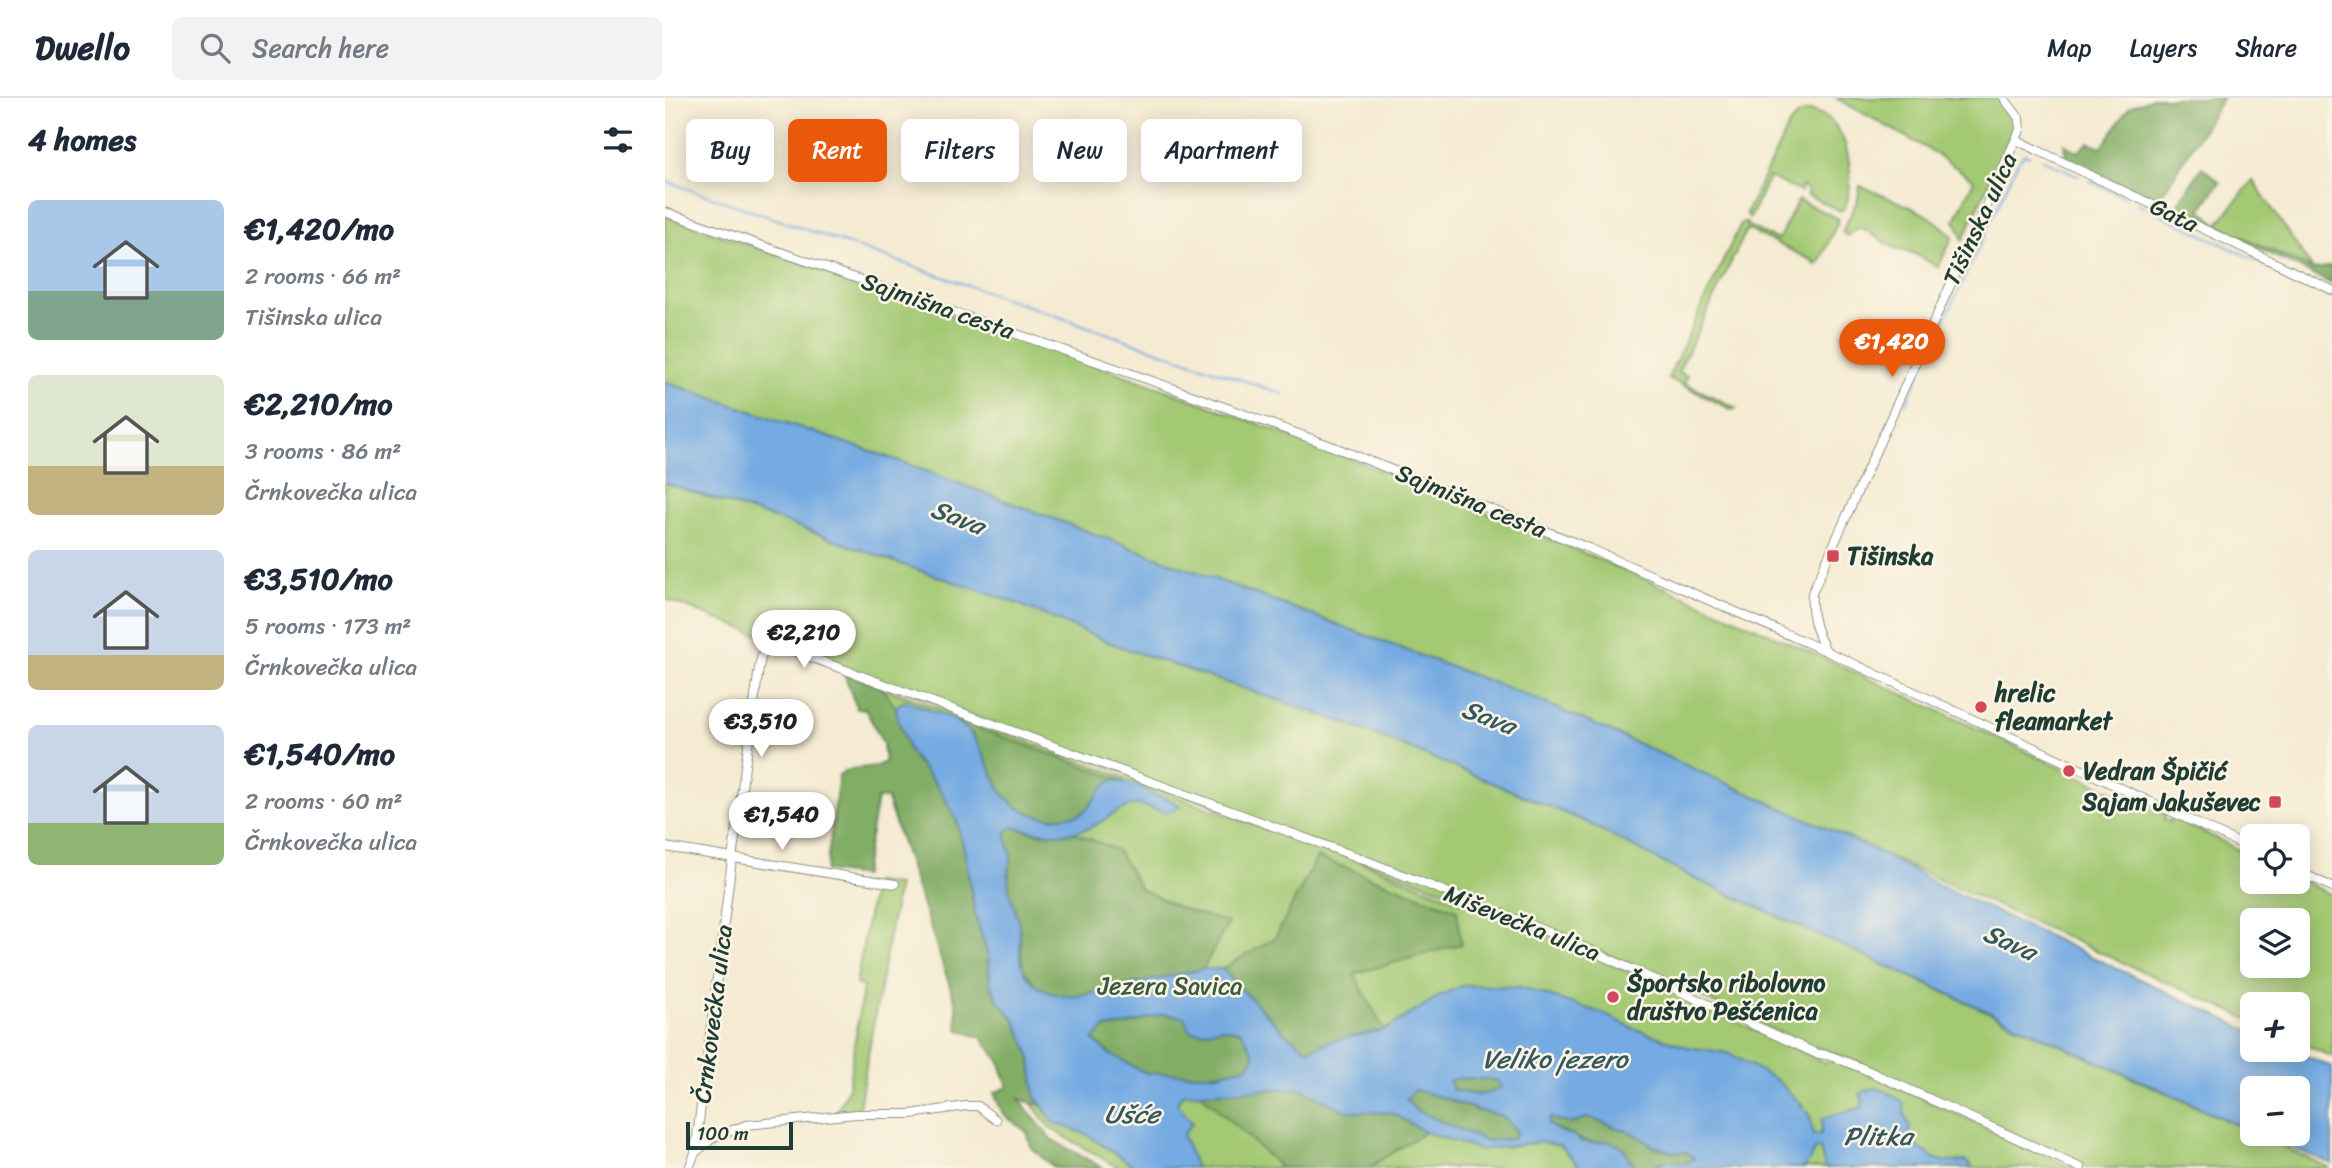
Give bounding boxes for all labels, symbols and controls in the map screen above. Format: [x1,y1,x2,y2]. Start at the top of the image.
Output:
search box [172,17,662,80]
text: Dwello [35,19,130,77]
text: Search here [252,25,389,71]
text: Map [2047,27,2092,69]
text: Layers [2130,27,2197,69]
text: Share [2235,27,2297,69]
icon: search [196,29,234,67]
text: 4 homes [28,113,136,167]
chip: Buy [686,119,774,182]
chip: Rent [788,119,887,182]
chip: Filters [901,119,1019,182]
chip: New [1033,119,1127,182]
chip: Apartment [1141,119,1302,182]
icon: filters [599,121,637,159]
street label: Tišinska ulica [1931,145,2029,293]
street label: Gata [2143,185,2206,245]
text: €1,420/mo [245,202,394,256]
icon: home [84,228,168,312]
text: 2 rooms · 66 m² [245,256,401,297]
street label: Sajmišna cesta [856,260,1021,352]
text: Tišinska ulica [245,297,382,338]
pin: €1,420 [1835,320,1949,379]
text: €1,420 [1855,321,1929,362]
text: €2,210/mo [245,377,393,431]
icon: home [84,403,168,487]
text: 3 rooms · 86 m² [245,431,401,472]
street label: Sajmišna cesta [1389,452,1554,551]
text: Črnkovečka ulica [245,472,417,513]
water label: Sava [924,486,994,549]
place label: Tišinska [1847,535,1934,577]
marker: Tišinska [1825,548,1841,564]
text: €3,510/mo [245,552,393,606]
icon: home [84,578,168,662]
text: 5 rooms · 173 m² [245,606,411,647]
pin: €2,210 [747,610,861,670]
text: €2,210 [768,612,840,653]
text: Črnkovečka ulica [245,647,417,688]
place label: hrelic fleamarket [1994,672,2113,742]
water label: Sava [1455,686,1525,749]
marker: hrelic fleamarket [1973,699,1989,715]
pin: €3,510 [704,700,818,759]
text: €3,510 [725,701,797,742]
text: €1,540/mo [245,727,395,781]
place label: Vedran Špičić [2083,750,2229,792]
icon: home [84,753,168,837]
marker: Vedran Špičić [2061,763,2077,779]
text: 2 rooms · 60 m² [245,781,403,822]
place label: Sajam Jakuševec [2081,781,2261,823]
pin: €1,540 [725,792,839,852]
text: €1,540 [745,794,819,835]
marker: Sajam Jakuševec [2267,794,2283,810]
text: Črnkovečka ulica [245,822,417,863]
map controls [2240,824,2310,1146]
button: locate [2240,824,2310,894]
street label: Miševečka ulica [1437,872,1607,974]
button: layers [2240,908,2310,978]
water label: Sava [1976,910,2047,975]
street label: Črnkovečka ulica [681,922,745,1106]
place label: Športsko ribolovno društvo Pešćenica [1626,962,1826,1032]
park label: Jezera Savica [1097,965,1242,1007]
marker: Športsko ribolovno društvo Pešćenica [1605,989,1621,1005]
button: + [2240,992,2310,1062]
water label: Veliko jezero [1483,1036,1630,1082]
button: − [2240,1076,2310,1146]
water label: Ušće [1104,1091,1162,1137]
water label: Plitka [1844,1113,1915,1159]
text: 100 m [697,1117,749,1150]
scale bar [686,1119,793,1151]

